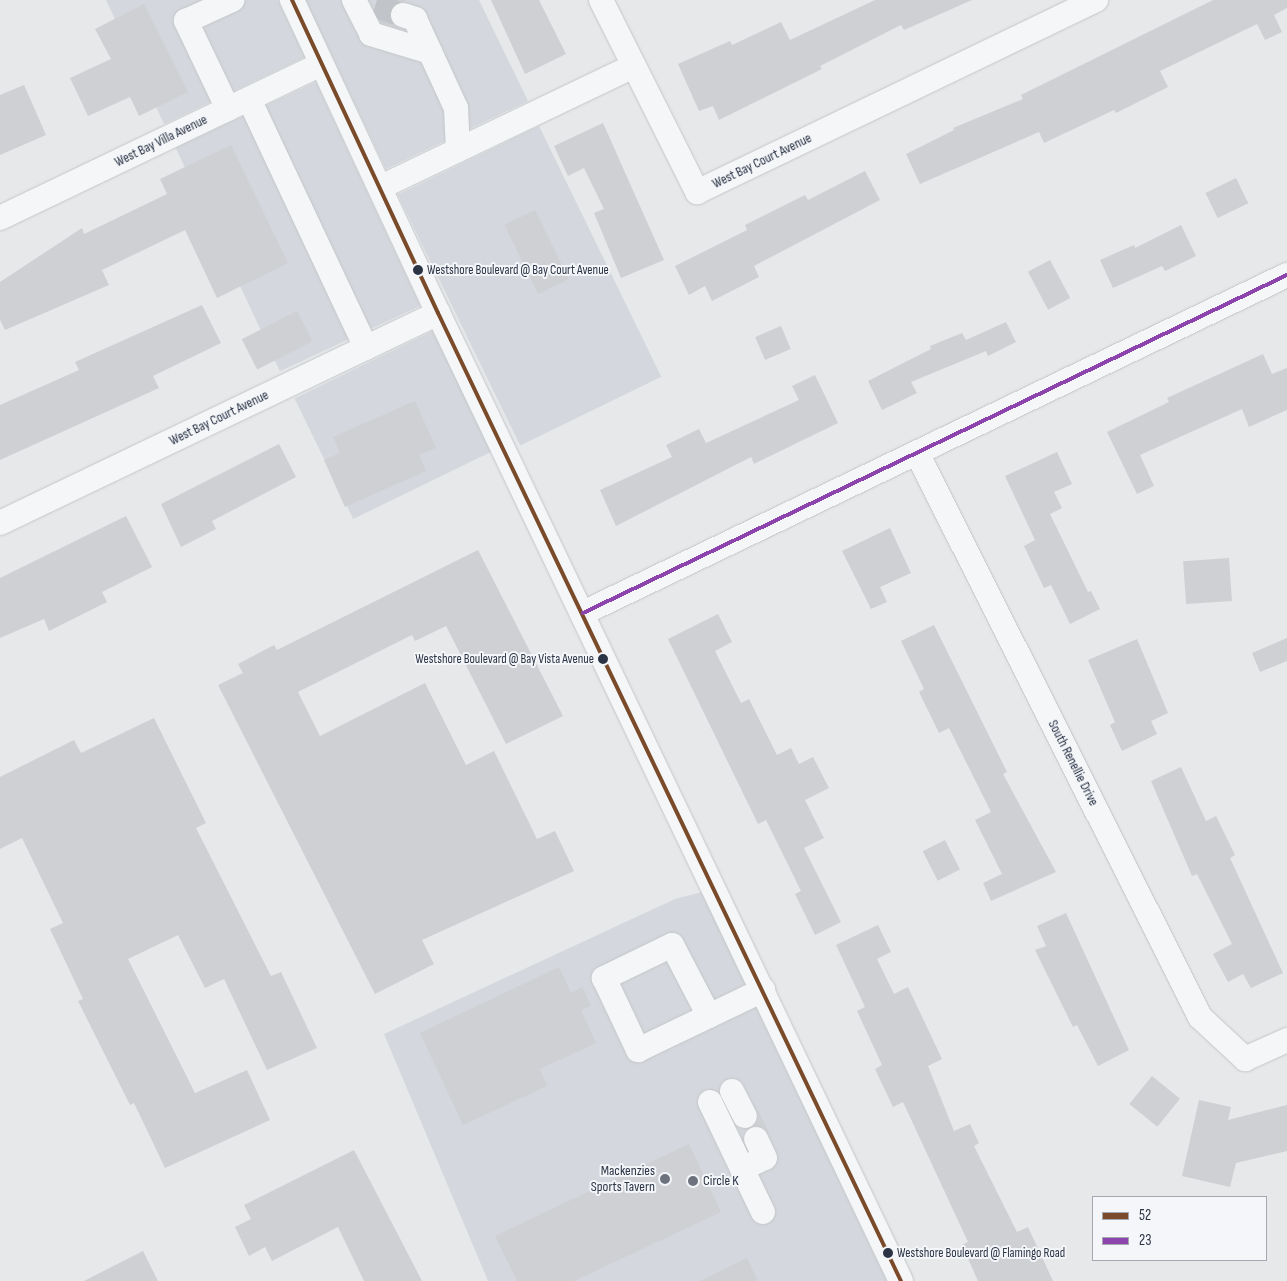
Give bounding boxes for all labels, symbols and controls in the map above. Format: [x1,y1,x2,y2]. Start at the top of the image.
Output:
street label: West Bay Villa Avenue [112,111,210,171]
street label: West Bay Court Avenue [710,130,814,192]
place label: Westshore Boulevard @ Bay Court Avenue [427,262,609,278]
marker: Westshore Boulevard @ Bay Court Avenue [413,265,423,275]
street label: West Bay Court Avenue [167,387,271,449]
place label: Westshore Boulevard @ Bay Vista Avenue [415,651,594,667]
marker: Westshore Boulevard @ Bay Vista Avenue [598,654,608,664]
street label: South Renellie Drive [1044,717,1102,809]
place label: Mackenzies Sports Tavern [591,1163,655,1196]
marker: Mackenzies Sports Tavern [659,1173,671,1185]
place label: Circle K [703,1173,739,1189]
marker: Circle K [687,1175,699,1187]
legend [1092,1196,1267,1261]
text: 52 [1139,1206,1151,1225]
text: 23 [1139,1231,1152,1250]
place label: Westshore Boulevard @ Flamingo Road [897,1245,1065,1261]
marker: Westshore Boulevard @ Flamingo Road [883,1248,893,1258]

